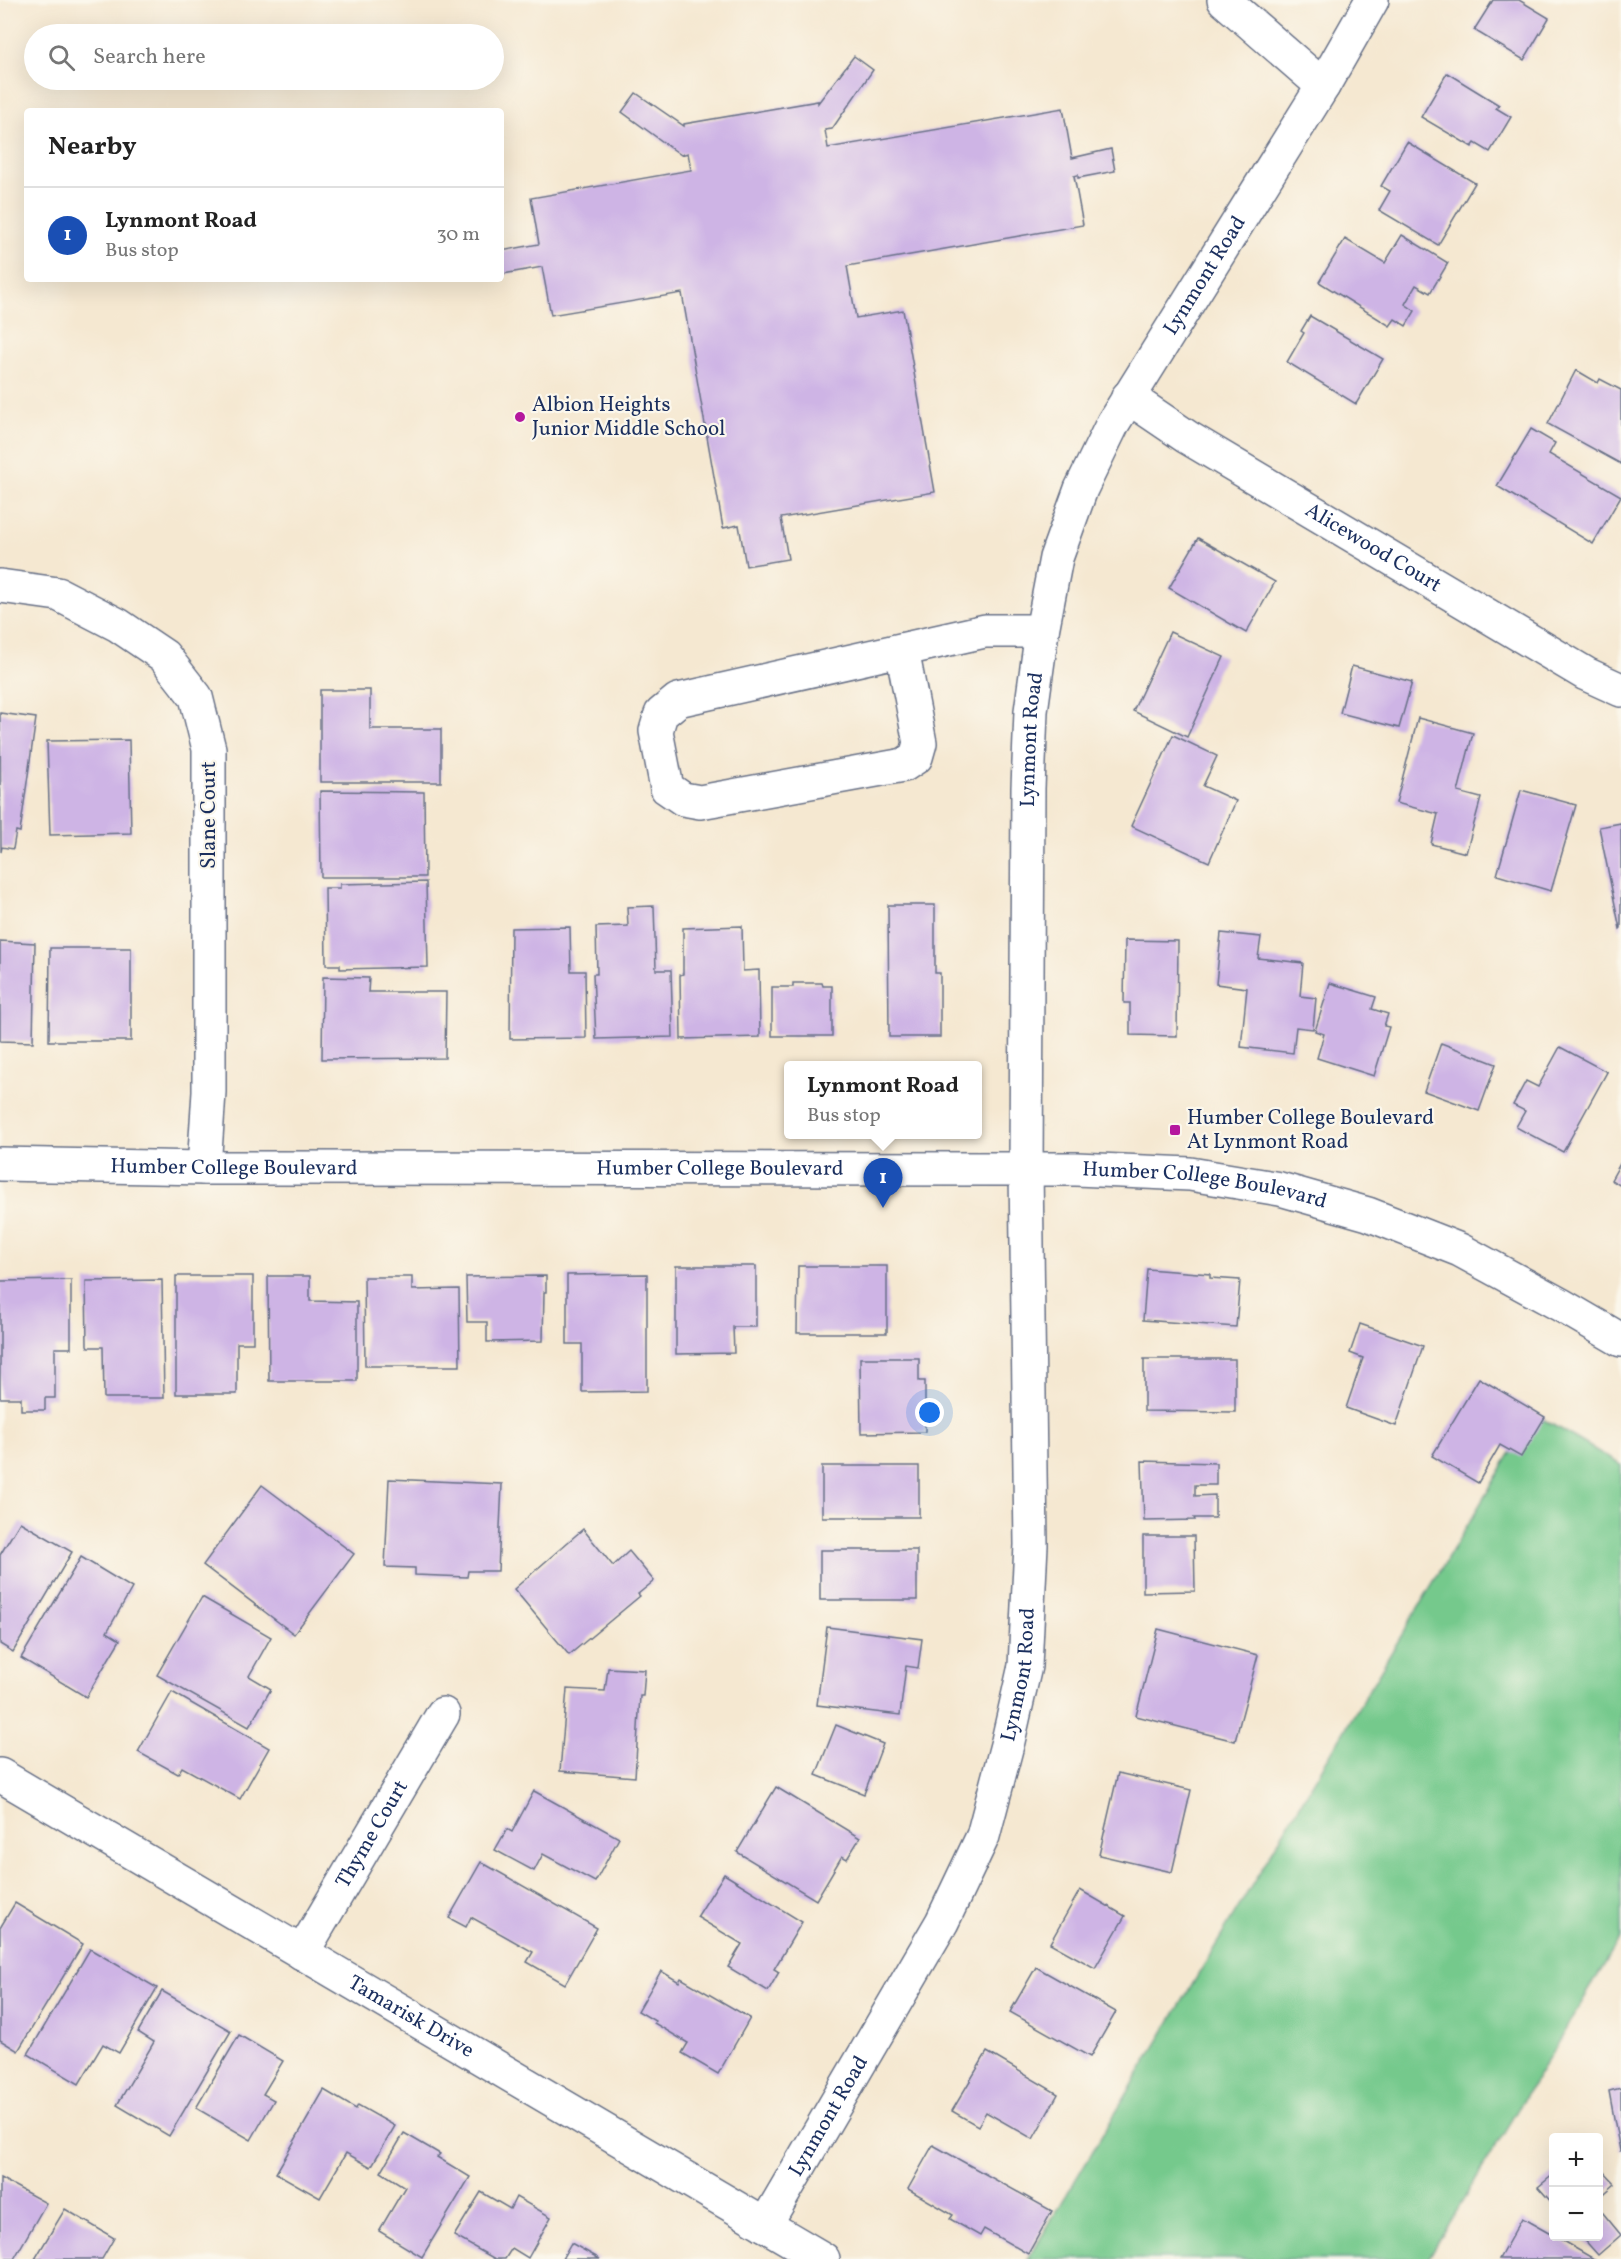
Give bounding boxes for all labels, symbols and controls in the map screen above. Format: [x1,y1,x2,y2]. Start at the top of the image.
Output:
search box [24,24,504,90]
icon: search [45,41,78,74]
text: Search here [93,42,206,73]
text: Nearby [48,129,137,165]
text: Lynmont Road [105,206,257,237]
street label: Lynmont Road [1157,210,1253,341]
text: 1 [63,221,72,249]
text: 30 m [436,221,480,249]
text: Bus stop [105,237,179,265]
place label: Albion Heights Junior Middle School [532,391,725,444]
marker: Albion Heights Junior Middle School [513,410,527,424]
street label: Alicewood Court [1300,496,1447,599]
street label: Lynmont Road [1013,670,1051,807]
street label: Slane Court [195,761,224,869]
popup [784,1061,982,1139]
text: Lynmont Road [807,1071,959,1102]
text: Bus stop [807,1102,881,1130]
place label: Humber College Boulevard At Lynmont Road [1187,1104,1434,1157]
marker: Humber College Boulevard At Lynmont Road [1168,1123,1182,1137]
street label: Humber College Boulevard [110,1152,358,1183]
street label: Humber College Boulevard [596,1154,844,1183]
street label: Humber College Boulevard [1082,1155,1330,1216]
pin: 1 [864,1158,902,1208]
your location [915,1398,944,1427]
street label: Lynmont Road [994,1607,1042,1744]
street label: Thyme Court [329,1775,415,1893]
street label: Tamarisk Drive [343,1968,480,2065]
street label: Lynmont Road [782,2050,875,2182]
map controls [1549,2133,1603,2241]
button: + [1549,2133,1603,2187]
button: − [1549,2187,1603,2241]

